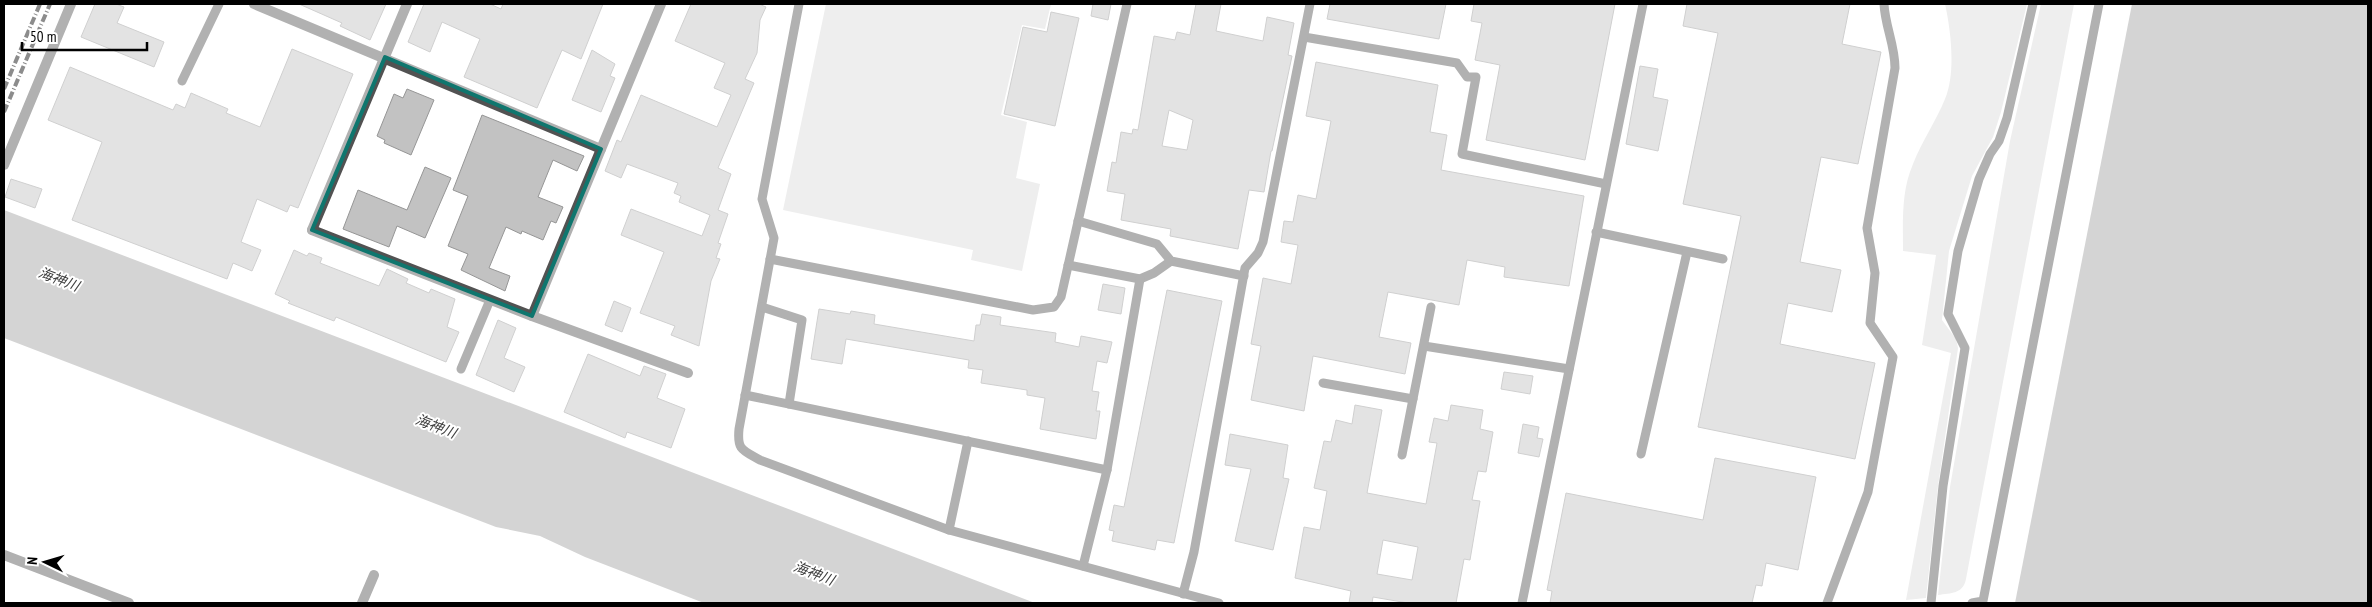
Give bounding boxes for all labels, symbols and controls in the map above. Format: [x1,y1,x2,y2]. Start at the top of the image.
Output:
scale bar [22,20,148,52]
text: 50 m [30,27,56,46]
water label: 海神川 [36,263,84,296]
water label: 海神川 [413,410,461,443]
north arrow [20,537,70,587]
text: N [23,556,41,565]
water label: 海神川 [791,557,839,590]

